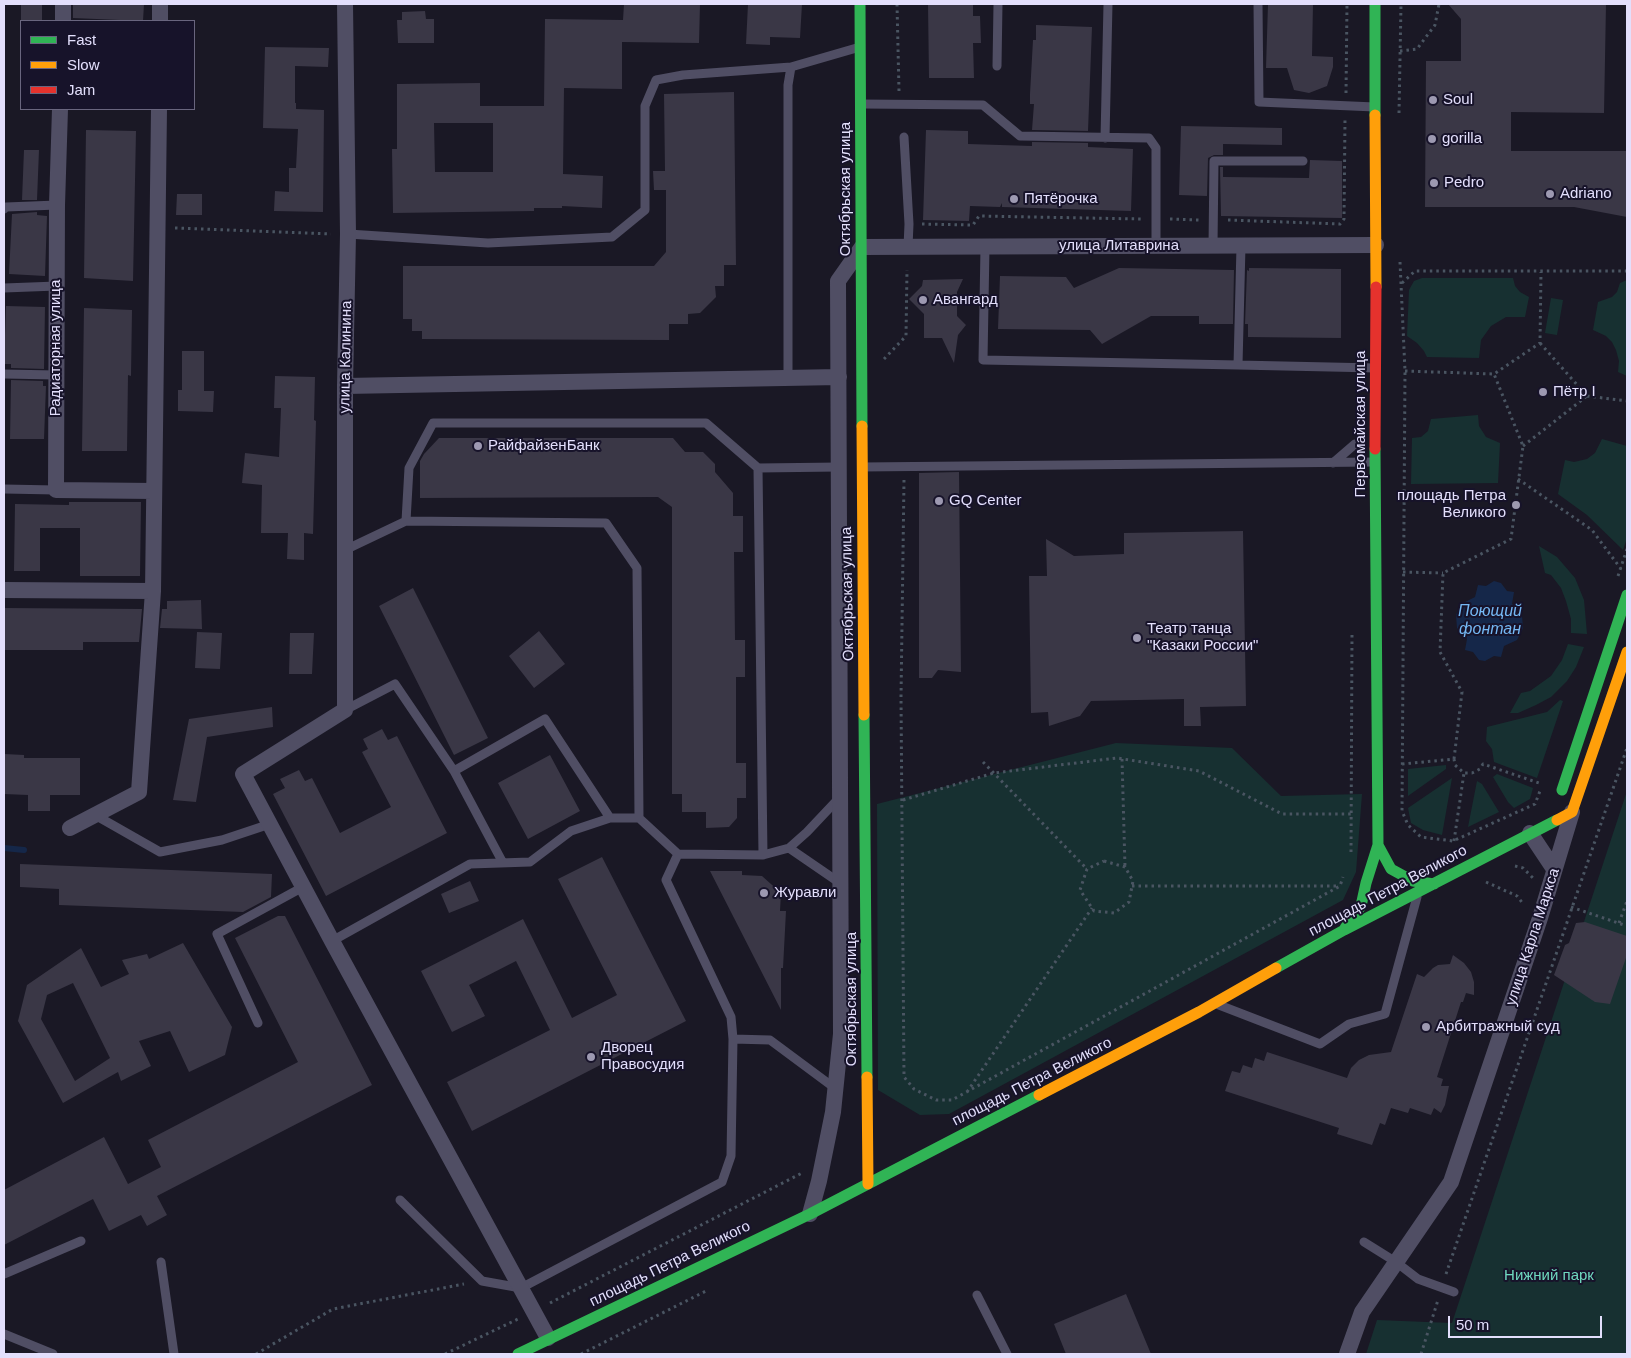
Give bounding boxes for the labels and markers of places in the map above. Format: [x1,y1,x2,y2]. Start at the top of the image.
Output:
place label: Soul [1443,91,1473,109]
marker: Soul [1427,94,1439,106]
place label: gorilla [1442,130,1482,148]
marker: gorilla [1426,133,1438,145]
place label: Pedro [1444,174,1484,192]
marker: Pedro [1428,177,1440,189]
place label: Adriano [1560,185,1612,203]
marker: Adriano [1544,188,1556,200]
place label: Пятёрочка [1024,190,1098,208]
marker: Пятёрочка [1008,193,1020,205]
place label: Авангард [933,291,998,309]
marker: Авангард [917,294,929,306]
place label: Пётр I [1553,383,1596,401]
marker: Пётр I [1537,386,1549,398]
place label: РайфайзенБанк [488,437,600,455]
marker: РайфайзенБанк [472,440,484,452]
place label: площадь Петра Великого [1397,487,1506,522]
place label: GQ Center [949,492,1022,510]
marker: GQ Center [933,495,945,507]
marker: площадь Петра Великого [1510,499,1522,511]
place label: Театр танца "Казаки России" [1147,620,1258,655]
marker: Театр танца "Казаки России" [1131,632,1143,644]
place label: Журавли [774,884,836,902]
marker: Журавли [758,887,770,899]
place label: Арбитражный суд [1436,1018,1560,1036]
marker: Арбитражный суд [1420,1021,1432,1033]
place label: Дворец Правосудия [601,1039,684,1074]
marker: Дворец Правосудия [585,1051,597,1063]

